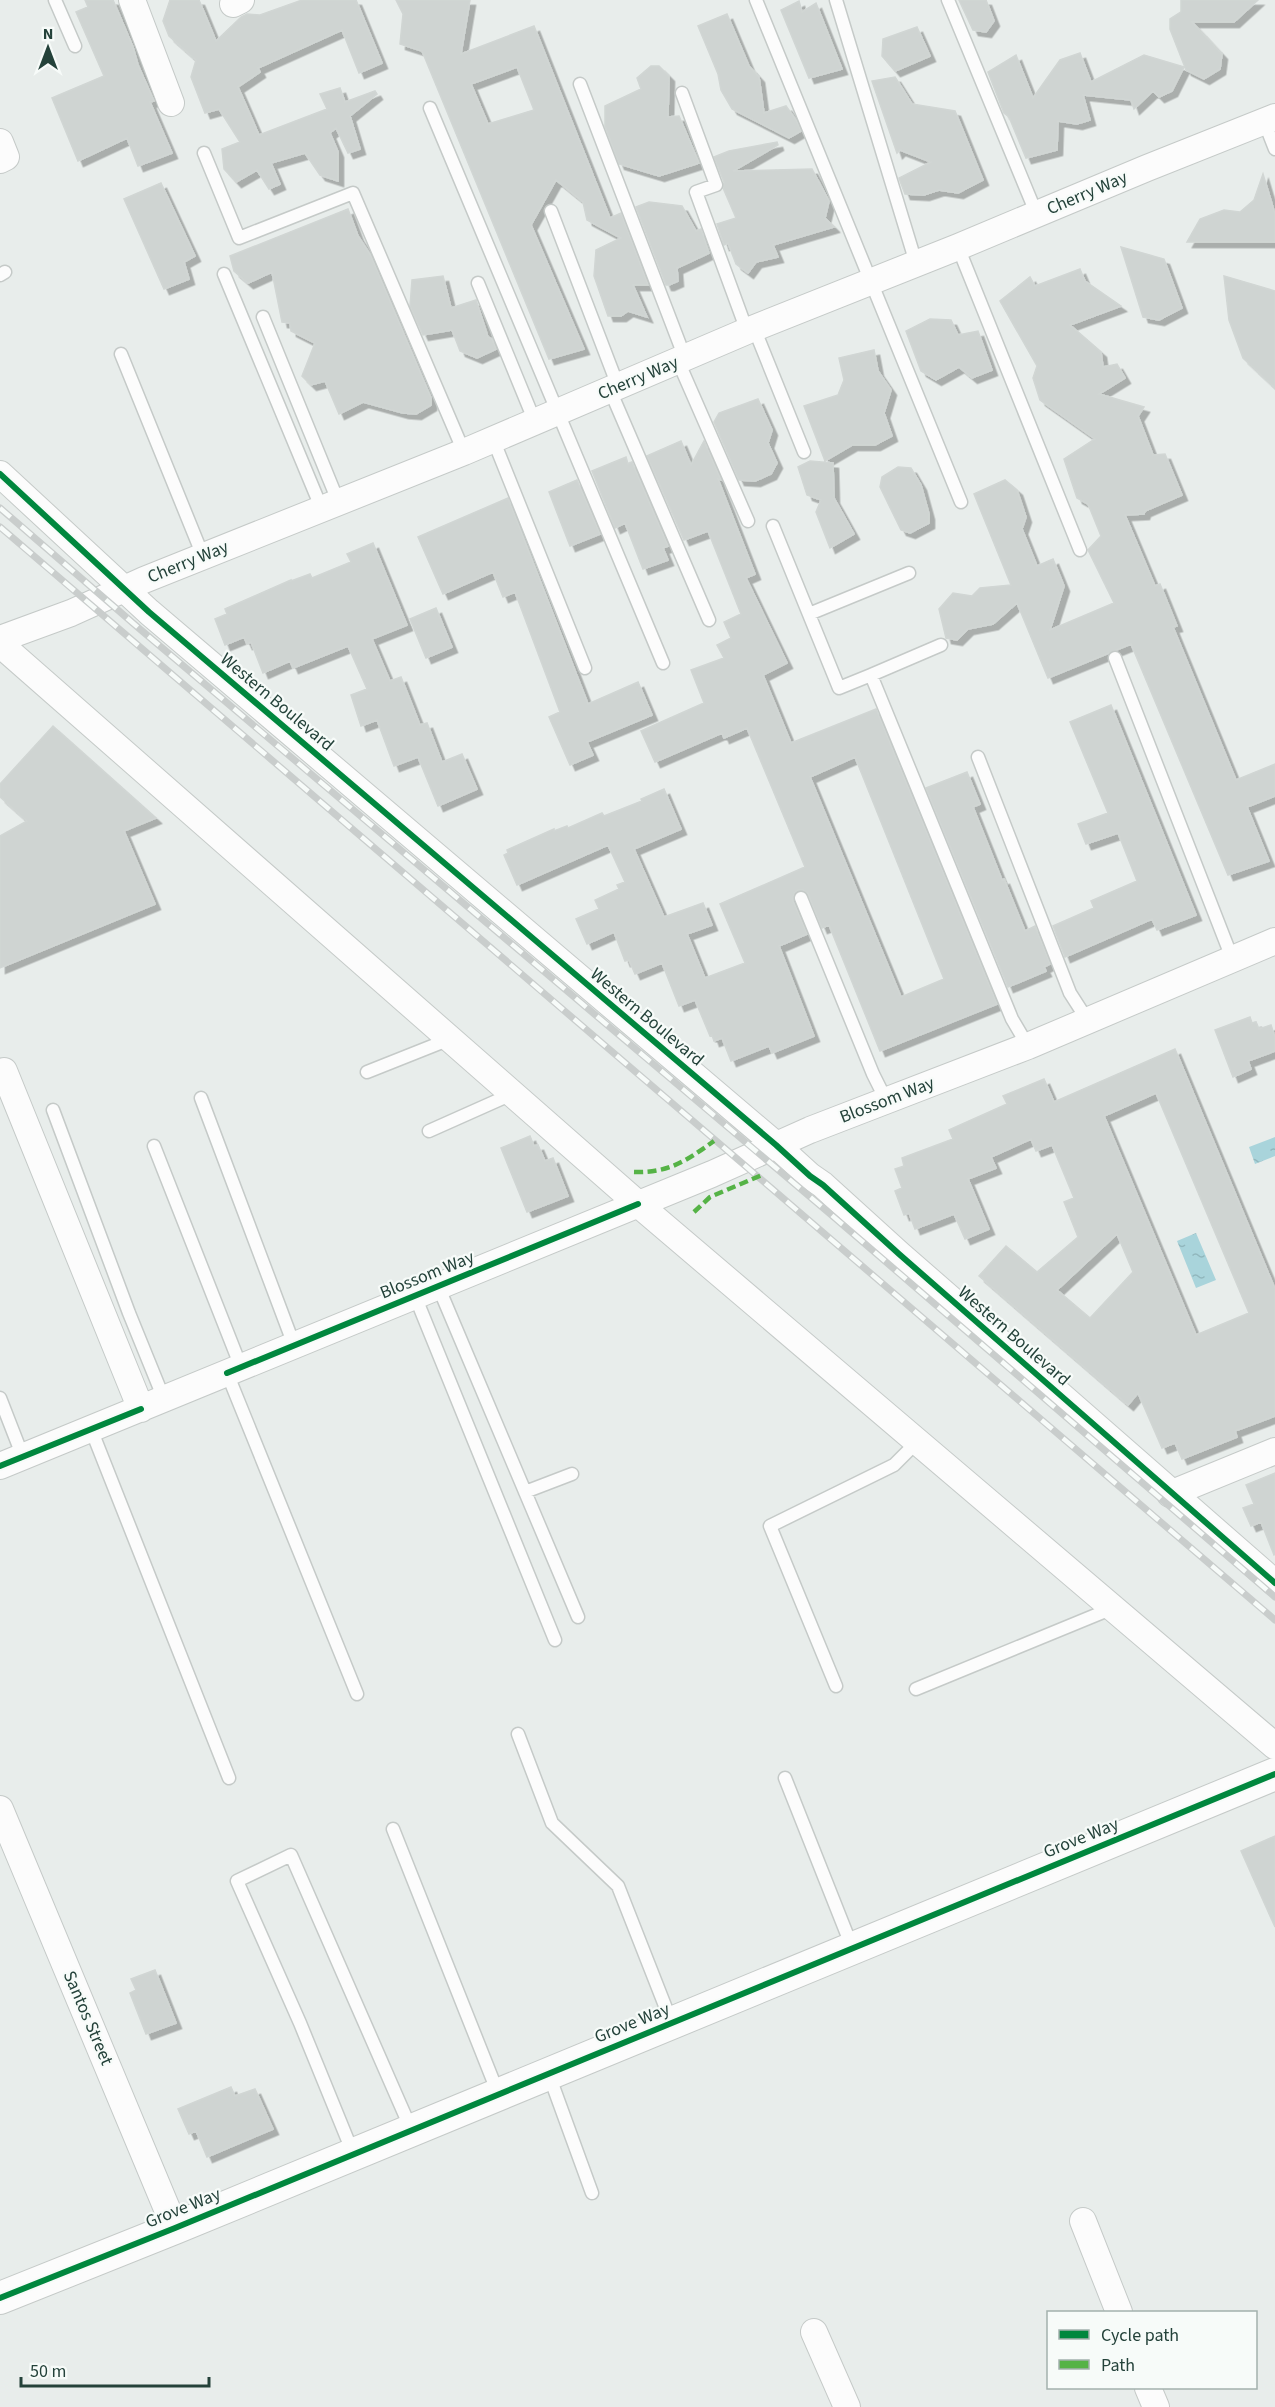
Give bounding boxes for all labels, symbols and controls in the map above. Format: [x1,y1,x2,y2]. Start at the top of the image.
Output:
north arrow [18,18,78,78]
text: N [43,23,53,45]
street label: Cherry Way [1043,165,1132,221]
street label: Cherry Way [594,350,683,406]
street label: Cherry Way [144,534,233,590]
street label: Western Boulevard [215,647,339,757]
street label: Western Boulevard [585,962,709,1072]
street label: Blossom Way [836,1070,939,1130]
street label: Blossom Way [376,1245,478,1305]
street label: Western Boulevard [952,1280,1076,1392]
street label: Grove Way [1040,1811,1123,1864]
street label: Santos Street [57,1967,119,2069]
street label: Grove Way [591,1996,674,2049]
street label: Grove Way [142,2181,225,2234]
legend [1047,2311,1257,2389]
text: Cycle path [1101,2323,1179,2348]
scale bar [21,2350,208,2388]
text: Path [1101,2353,1135,2378]
text: 50 m [30,2359,66,2384]

